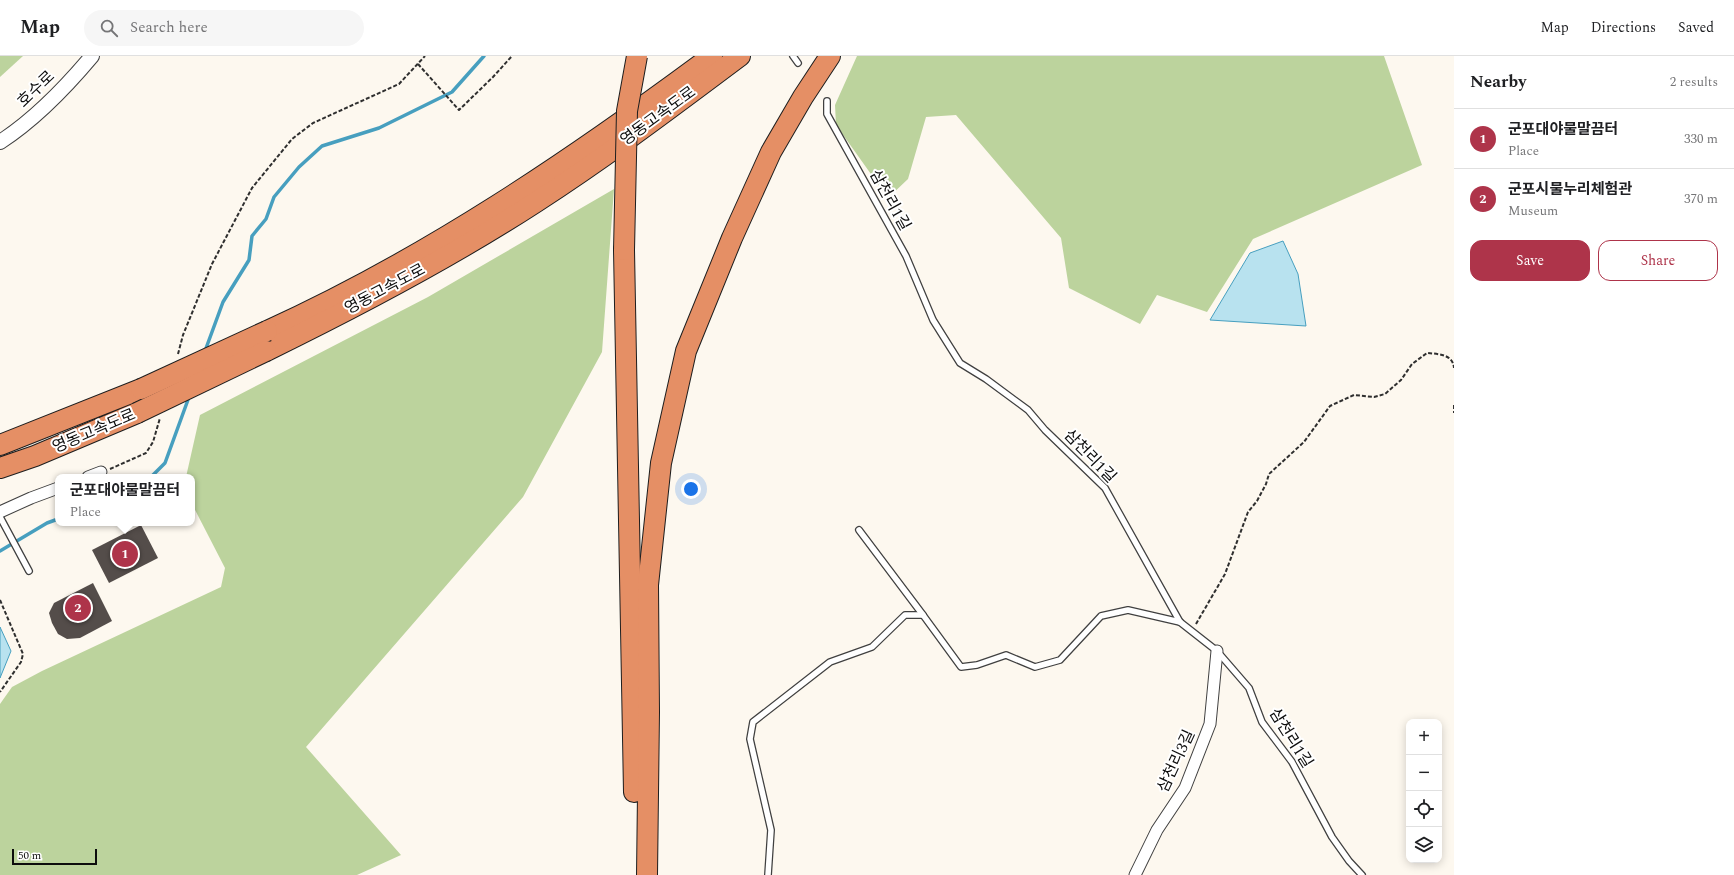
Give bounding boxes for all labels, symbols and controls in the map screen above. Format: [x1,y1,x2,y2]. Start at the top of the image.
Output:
search box [84,10,364,46]
text: Map [20,13,60,42]
text: Search here [130,16,208,39]
icon: search [98,17,120,39]
text: Map [1541,17,1569,38]
text: Directions [1591,17,1656,38]
text: Saved [1678,17,1714,38]
street label: 호수로 [12,65,60,113]
text: Nearby [1470,69,1526,95]
text: 2 results [1670,72,1718,92]
street label: 영동고속도로 [615,80,701,152]
text: 군포대야물말끔터 [1508,118,1618,141]
text: 1 [1479,129,1487,149]
text: 330 m [1684,129,1718,149]
text: Place [1508,141,1539,161]
street label: 삼천리1길 [863,165,917,235]
text: 군포시물누리체험관 [1508,178,1632,201]
text: 2 [1479,189,1487,209]
text: 370 m [1684,189,1718,209]
text: Museum [1508,201,1558,221]
button: Save [1470,240,1590,281]
button: Share [1598,240,1718,281]
street label: 영동고속도로 [340,258,430,320]
street label: 영동고속도로 [49,403,140,459]
street label: 삼천리1길 [1058,424,1122,488]
popup [55,474,195,526]
text: 군포대야물말끔터 [70,479,180,502]
your location [681,479,701,499]
text: Place [70,502,101,522]
pin: 1 [112,539,138,569]
pin: 2 [65,593,91,623]
street label: 삼천리1길 [1263,703,1319,773]
map controls [1406,719,1442,863]
button: + [1406,719,1442,755]
street label: 삼천리3길 [1151,726,1201,796]
button: − [1406,755,1442,791]
button: locate [1406,791,1442,827]
button: layers [1406,827,1442,863]
scale bar [12,847,97,866]
text: 50 m [18,847,41,864]

